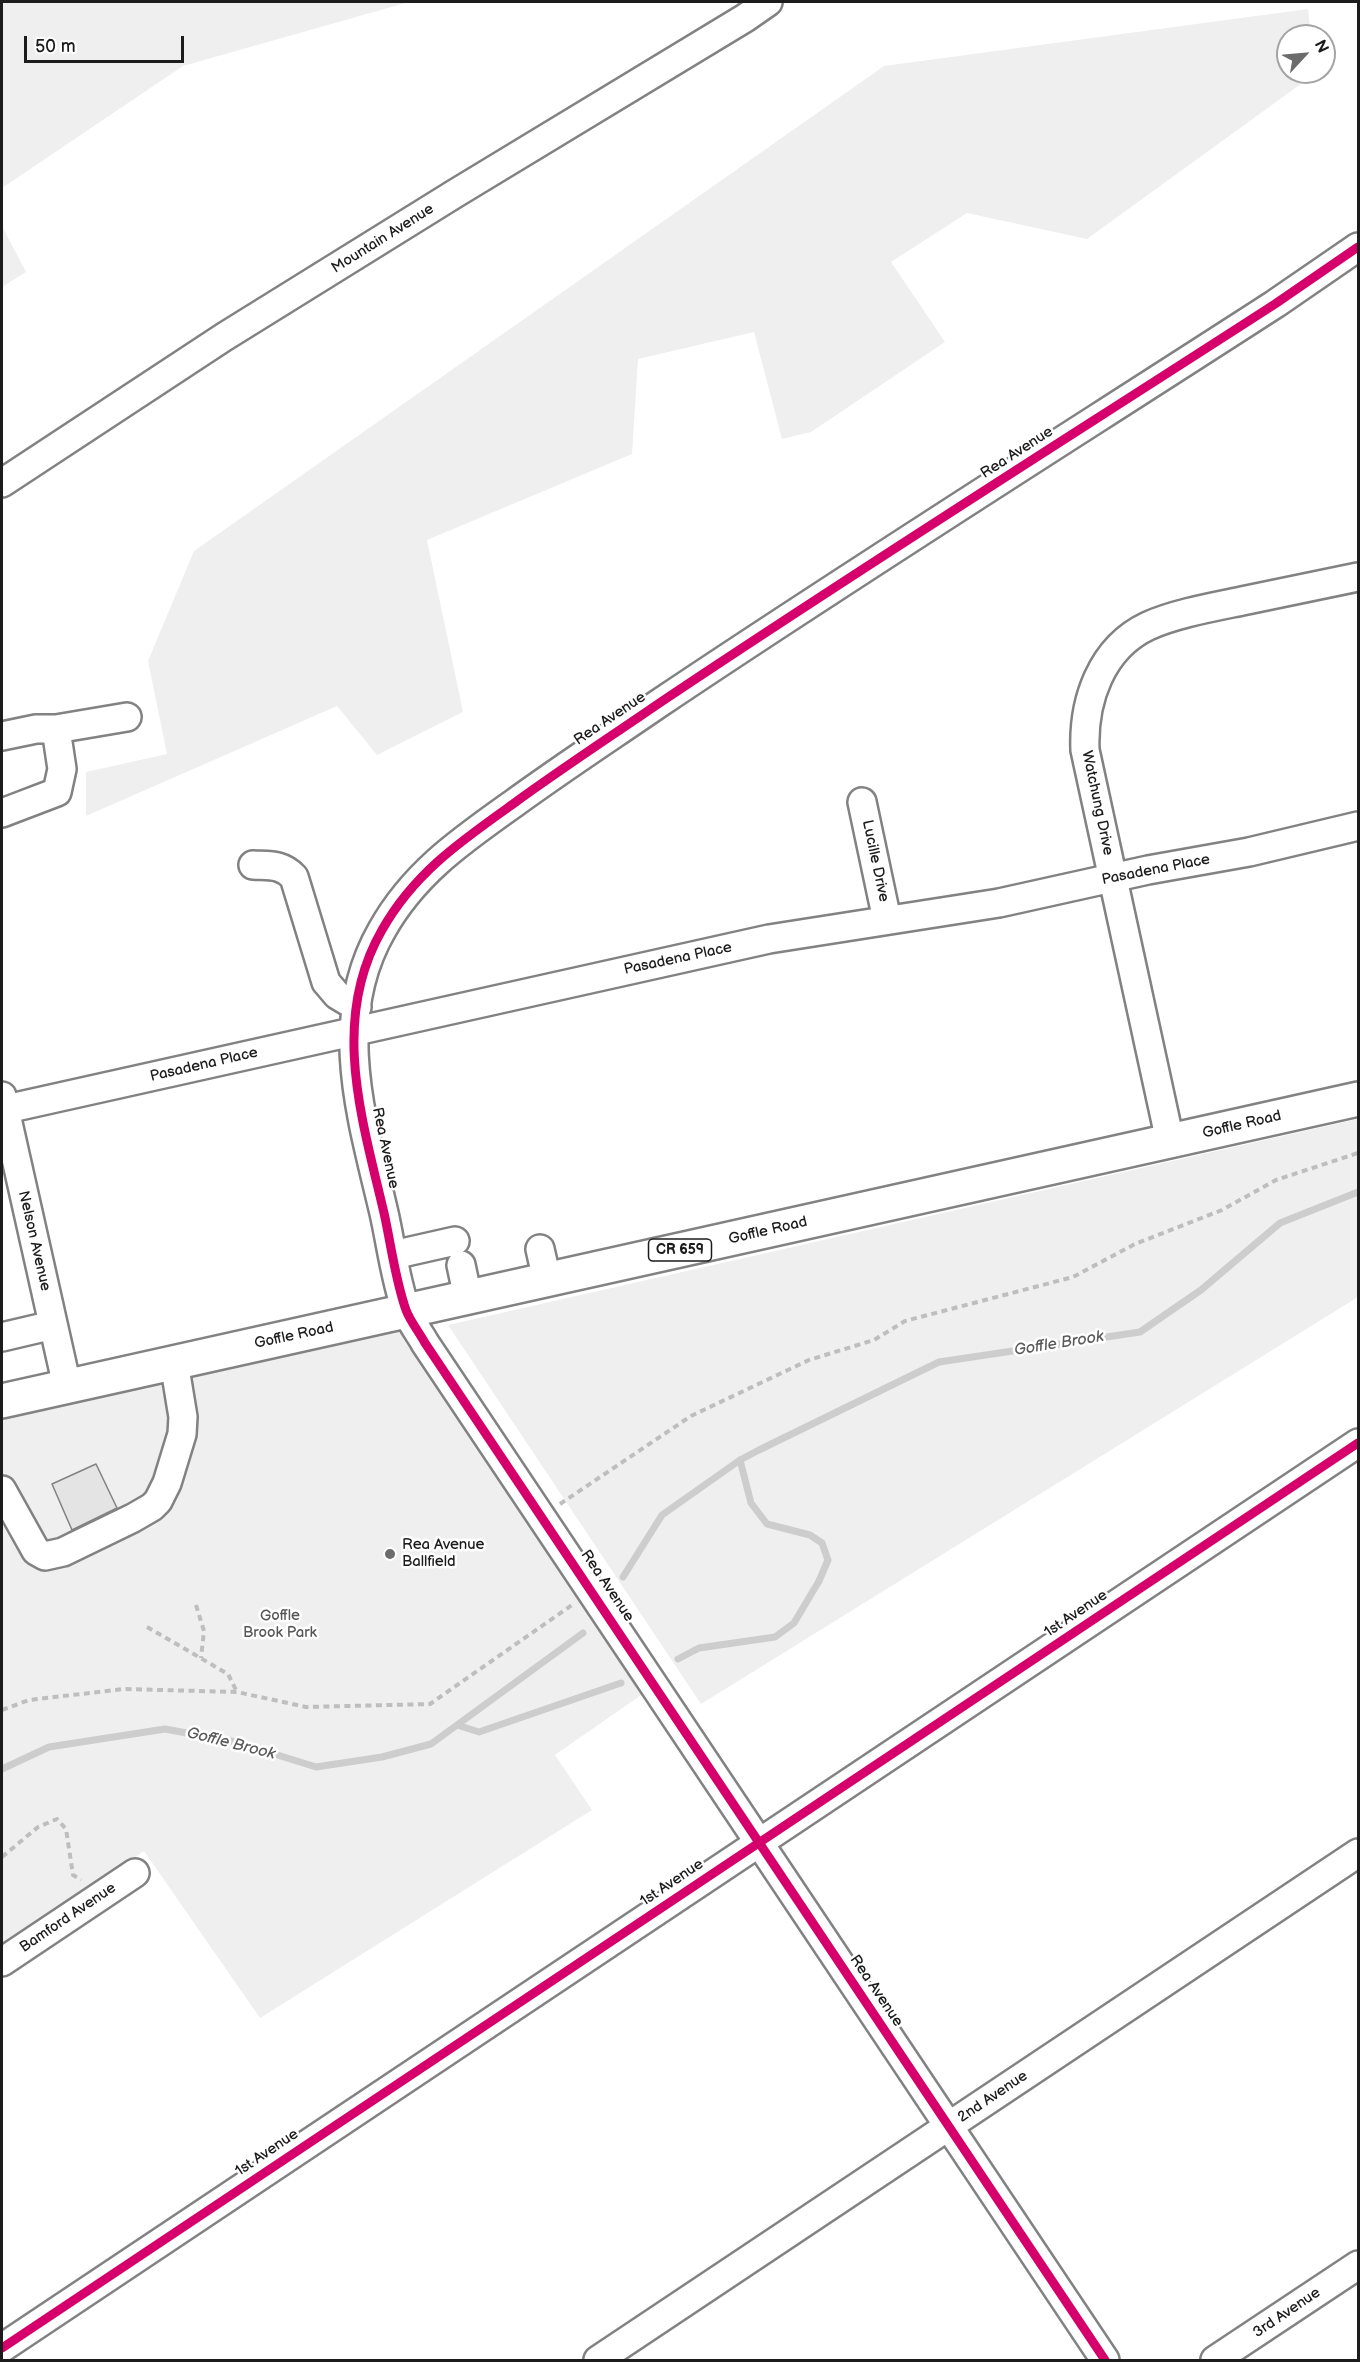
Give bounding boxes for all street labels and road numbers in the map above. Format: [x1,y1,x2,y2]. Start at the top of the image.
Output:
street label: Mountain Avenue [329,200,437,278]
street label: Rea Avenue [978,423,1056,483]
street label: Rea Avenue [571,688,649,750]
street label: Watchung Drive [1077,749,1117,857]
street label: Lucille Drive [858,818,892,904]
street label: Pasadena Place [1100,851,1212,889]
street label: Pasadena Place [622,939,734,979]
street label: Pasadena Place [148,1044,260,1086]
street label: Rea Avenue [368,1106,402,1190]
street label: Goffle Road [1201,1107,1283,1143]
street label: Nelson Avenue [14,1189,54,1293]
street label: Goffle Road [727,1213,809,1249]
road number: CR 659 [648,1239,712,1261]
street label: Goffle Road [253,1319,335,1353]
street label: Rea Avenue [576,1547,638,1625]
street label: 1st Avenue [1041,1586,1111,1642]
street label: 1st Avenue [637,1855,707,1911]
street label: Bamford Avenue [17,1879,119,1957]
street label: Rea Avenue [845,1952,907,2030]
street label: 2nd Avenue [955,2067,1031,2127]
street label: 1st Avenue [232,2125,302,2181]
street label: 3rd Avenue [1250,2284,1324,2342]

